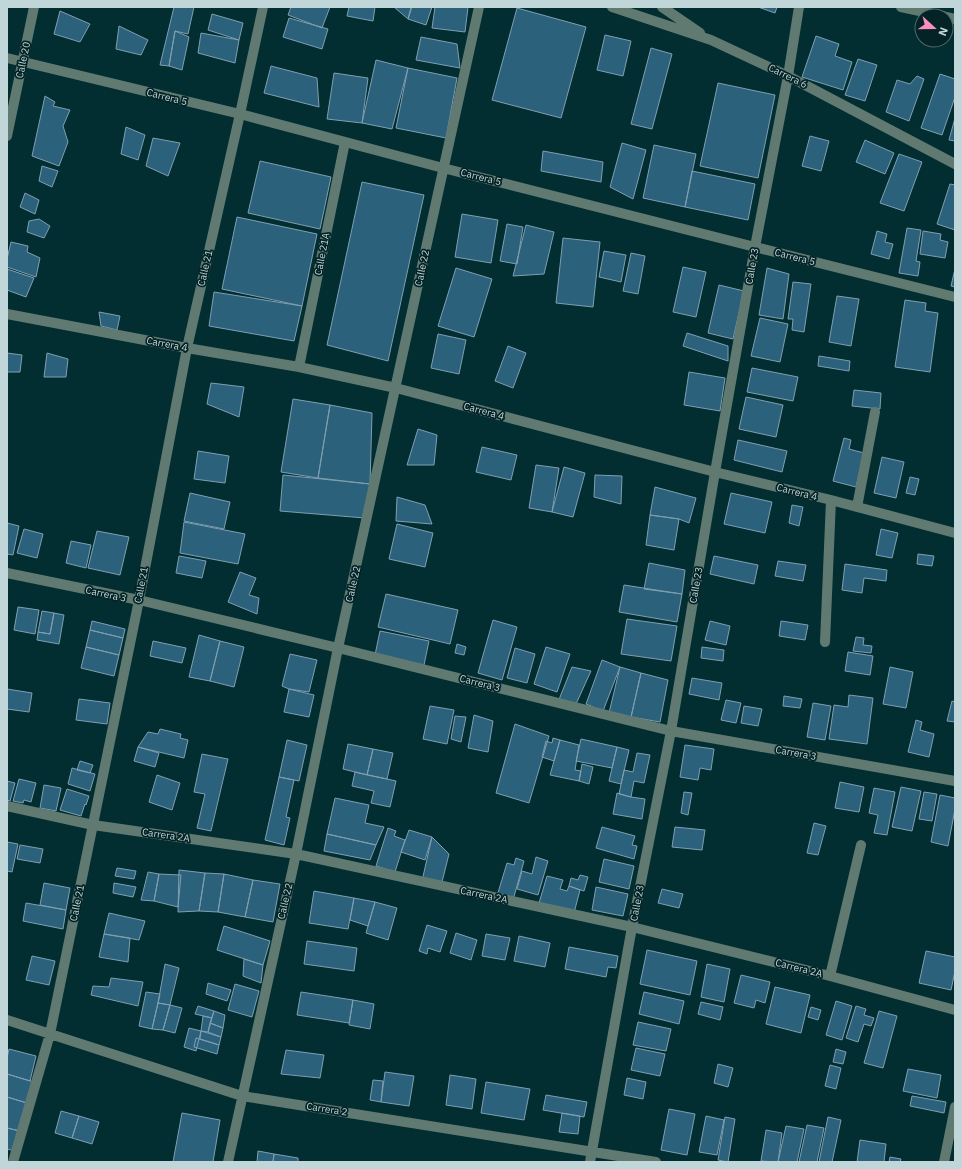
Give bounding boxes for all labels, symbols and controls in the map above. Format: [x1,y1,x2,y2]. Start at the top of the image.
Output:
north arrow [914,8,954,48]
text: N [935,25,951,38]
street label: Calle 20 [13,41,33,79]
street label: Carrera 6 [766,61,810,91]
street label: Carrera 5 [145,86,189,108]
street label: Carrera 5 [459,166,503,188]
street label: Calle 21A [311,231,333,276]
street label: Carrera 5 [773,246,817,268]
street label: Calle 23 [742,247,762,285]
street label: Calle 21 [195,249,215,287]
street label: Calle 22 [412,249,432,287]
street label: Carrera 4 [145,334,189,354]
street label: Carrera 4 [462,399,506,423]
street label: Carrera 4 [775,481,819,503]
street label: Calle 22 [343,565,363,603]
street label: Calle 21 [131,566,151,604]
street label: Calle 23 [686,566,706,604]
street label: Carrera 3 [84,583,128,605]
street label: Carrera 3 [458,672,502,694]
street label: Carrera 3 [774,743,818,763]
street label: Carrera 2A [141,825,191,845]
street label: Calle 22 [275,882,295,920]
street label: Calle 21 [67,884,87,922]
street label: Carrera 2A [459,884,509,906]
street label: Calle 23 [627,884,647,922]
street label: Carrera 2A [774,956,824,980]
street label: Carrera 2 [305,1099,349,1119]

